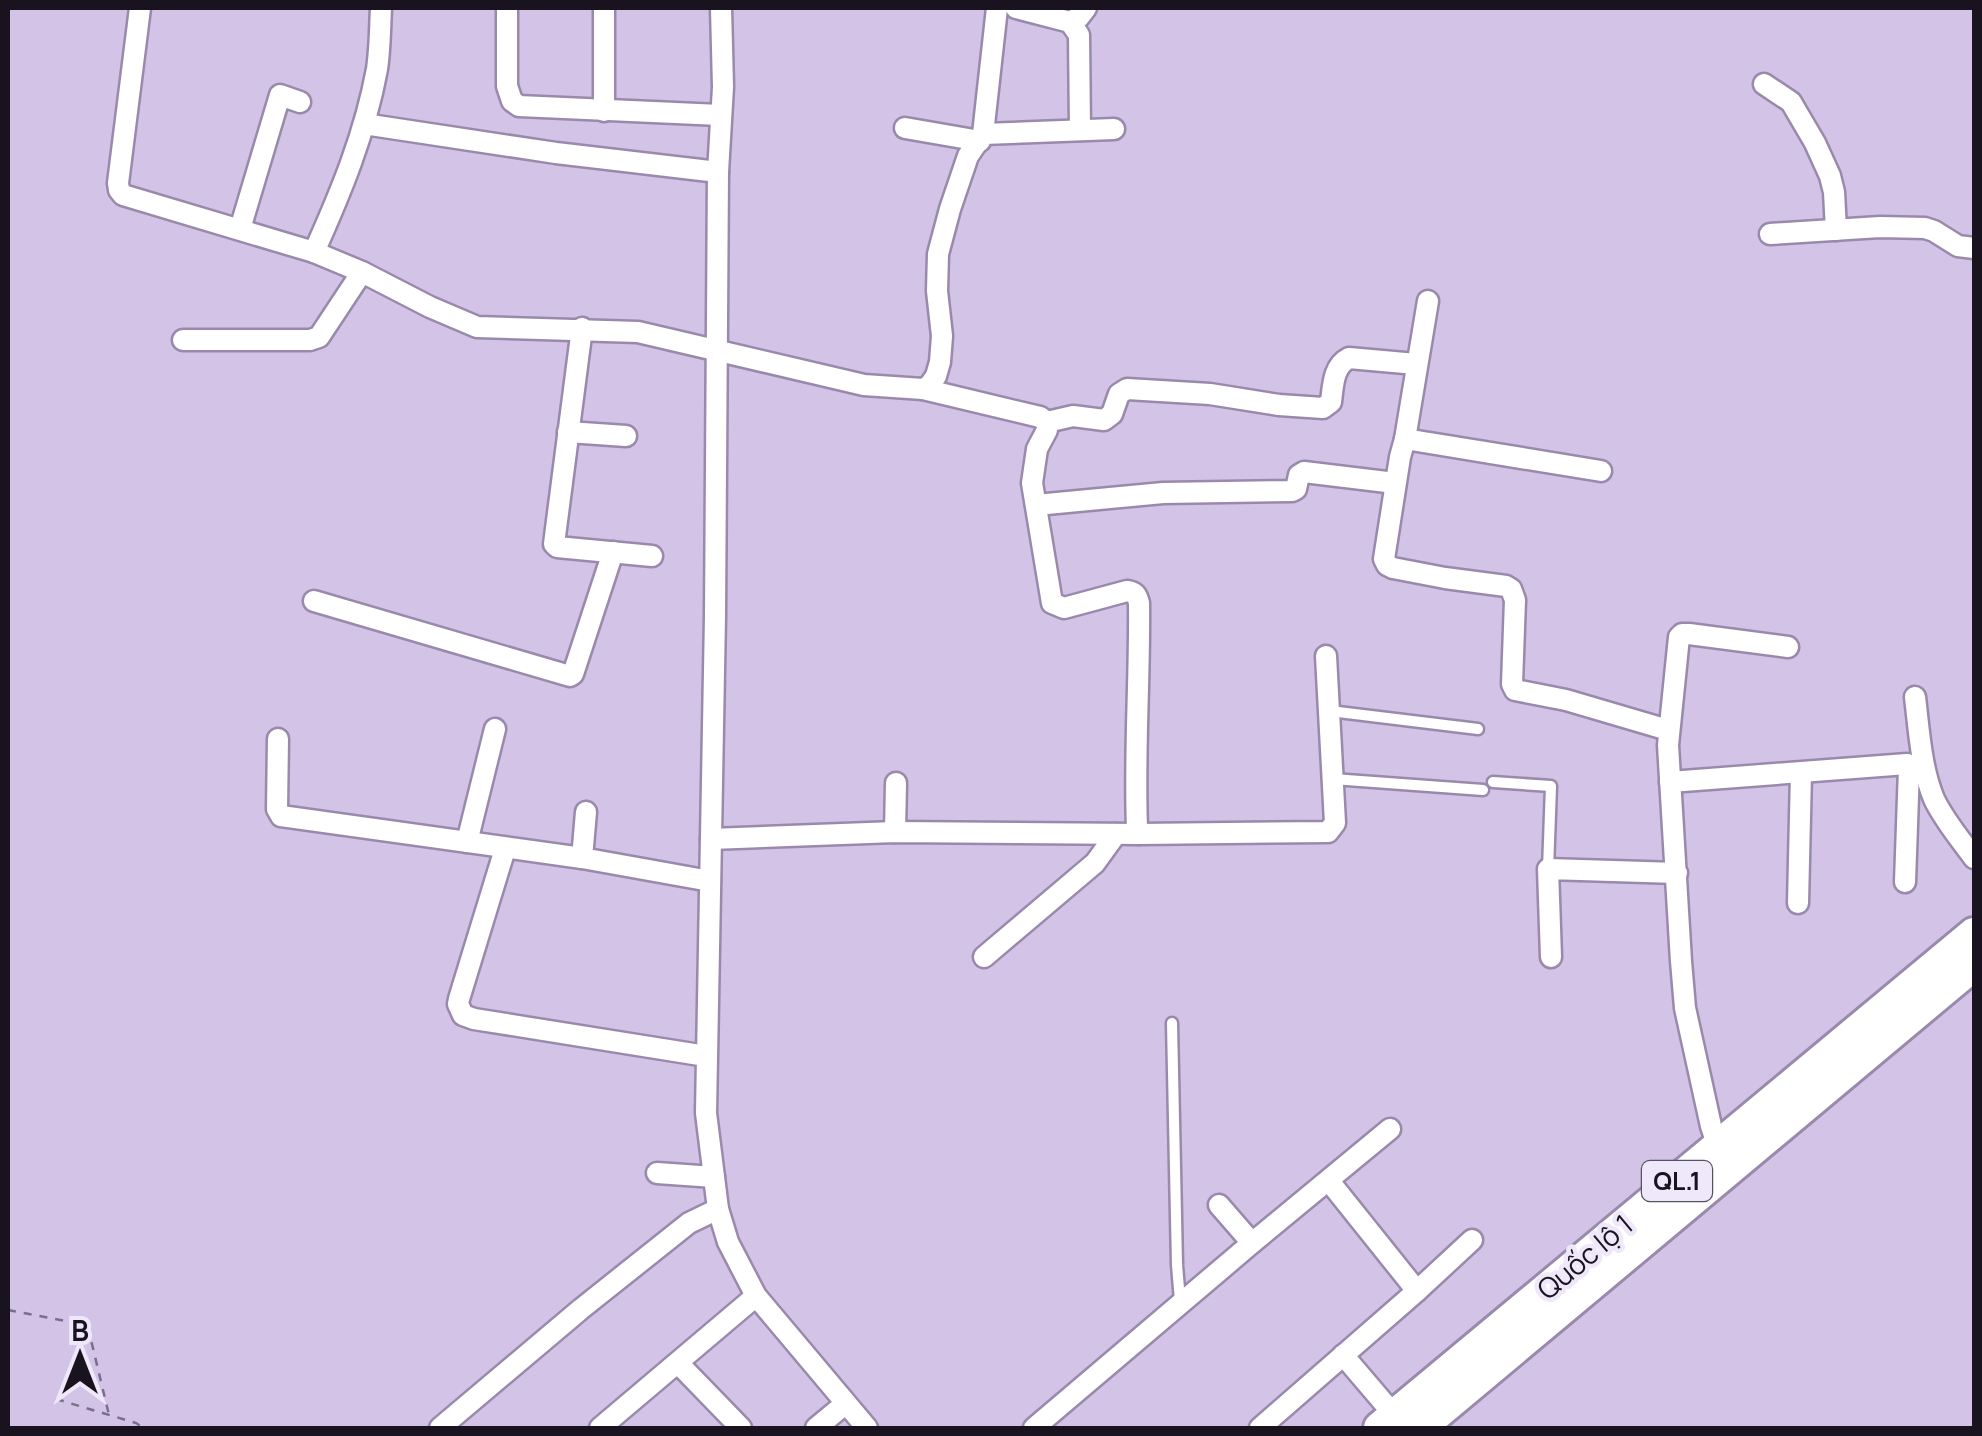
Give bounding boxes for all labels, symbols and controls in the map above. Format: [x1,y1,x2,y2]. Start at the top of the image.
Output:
road number: QL.1 [1642,1161,1712,1201]
street label: Quốc lộ 1 [1528,1205,1640,1307]
north arrow [30,1306,130,1406]
text: B [71,1311,89,1349]

